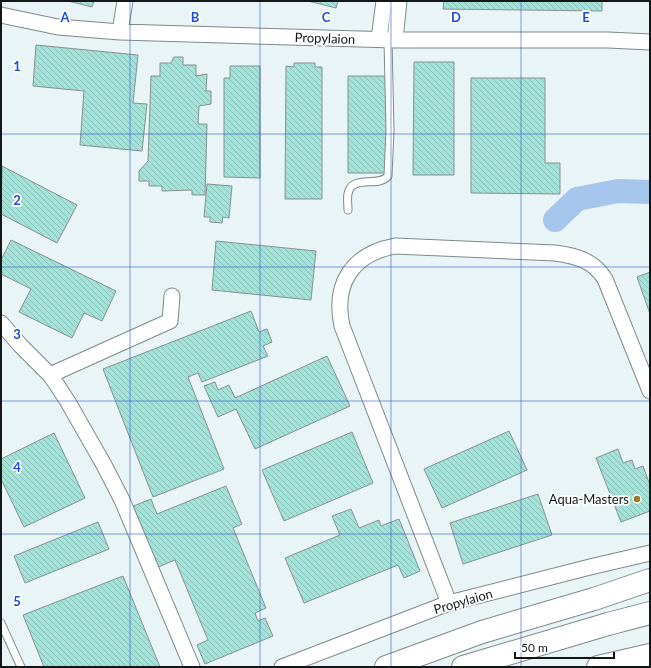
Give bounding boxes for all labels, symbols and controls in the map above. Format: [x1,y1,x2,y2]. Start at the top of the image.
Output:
text: A [59,9,70,25]
text: B [191,9,200,25]
text: C [322,9,331,25]
text: D [451,9,461,25]
text: E [582,9,590,25]
street label: Propylaion [294,29,356,47]
text: 1 [13,58,21,74]
text: 2 [13,192,21,208]
text: 3 [13,326,21,342]
text: 4 [13,459,21,475]
place label: Aqua-Masters [549,491,629,507]
marker: Aqua-Masters [632,494,642,504]
street label: Propylaion [432,585,494,617]
text: 5 [13,593,21,609]
scale bar [515,634,614,660]
text: 50 m [521,640,548,655]

